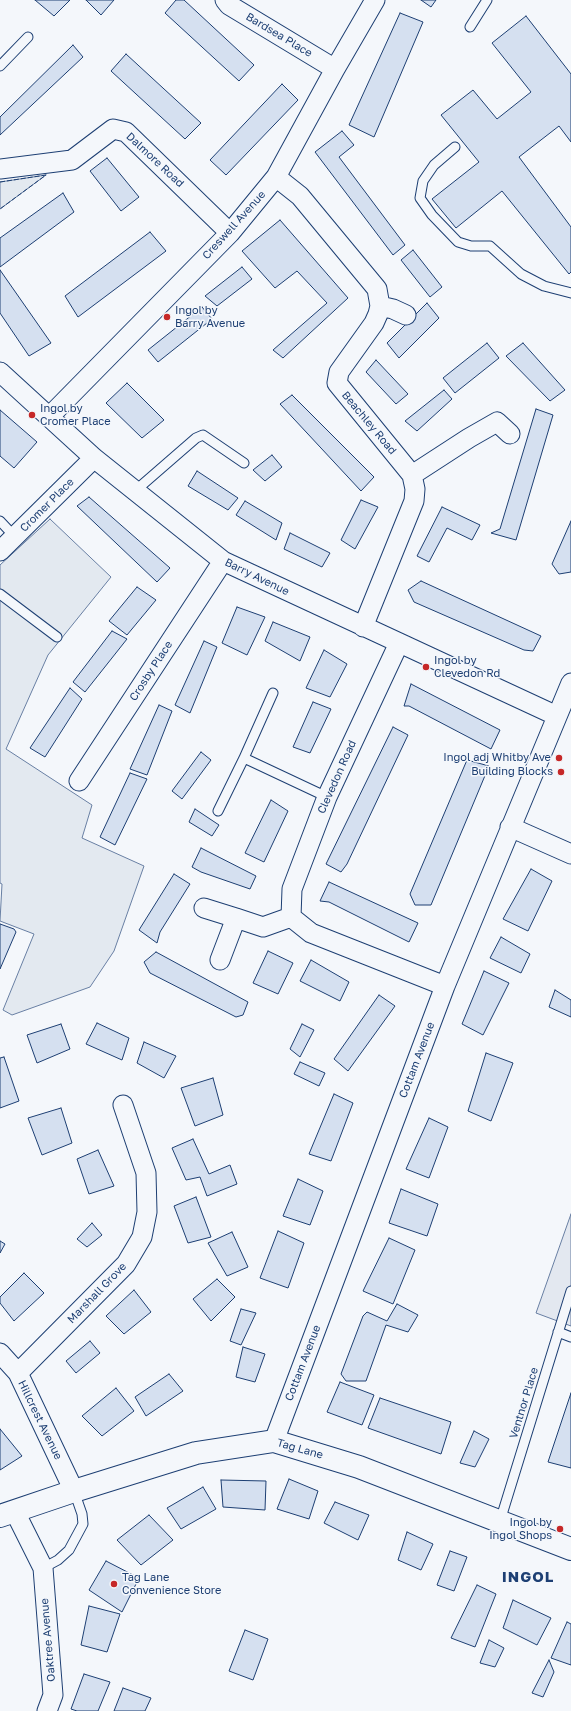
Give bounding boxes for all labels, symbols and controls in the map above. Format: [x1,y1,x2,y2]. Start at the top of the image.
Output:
street label: Bardsea Place [243,10,315,60]
street label: Dalmore Road [123,130,187,190]
street label: Creswell Avenue [200,188,268,262]
place label: Ingol by Barry Avenue [175,304,245,330]
marker: Ingol by Barry Avenue [162,312,172,322]
street label: Beachley Road [339,389,399,457]
place label: Ingol by Cromer Place [40,402,111,428]
marker: Ingol by Cromer Place [27,410,37,420]
street label: Cromer Place [17,475,77,535]
street label: Barry Avenue [223,556,291,598]
street label: Crosby Place [127,639,175,703]
place label: Ingol by Clevedon Rd [434,654,500,680]
marker: Ingol by Clevedon Rd [421,662,431,672]
street label: Clevedon Road [315,738,359,816]
place label: Ingol adj Whitby Ave [443,751,551,765]
marker: Ingol adj Whitby Ave [554,753,564,763]
place label: Building Blocks [471,765,553,779]
marker: Building Blocks [556,767,566,777]
street label: Cottam Avenue [396,1020,438,1100]
street label: Marshall Grove [65,1260,129,1326]
street label: Cottam Avenue [282,1323,324,1403]
street label: Ventnor Place [507,1366,541,1440]
street label: Hillcrest Avenue [15,1378,65,1462]
street label: Tag Lane [275,1436,325,1462]
place label: Ingol by Ingol Shops [489,1516,552,1542]
marker: Ingol by Ingol Shops [555,1524,565,1534]
district label: INGOL [502,1568,554,1586]
place label: Tag Lane Convenience Store [122,1571,221,1597]
marker: Tag Lane Convenience Store [109,1579,119,1589]
street label: Oaktree Avenue [38,1598,58,1682]

